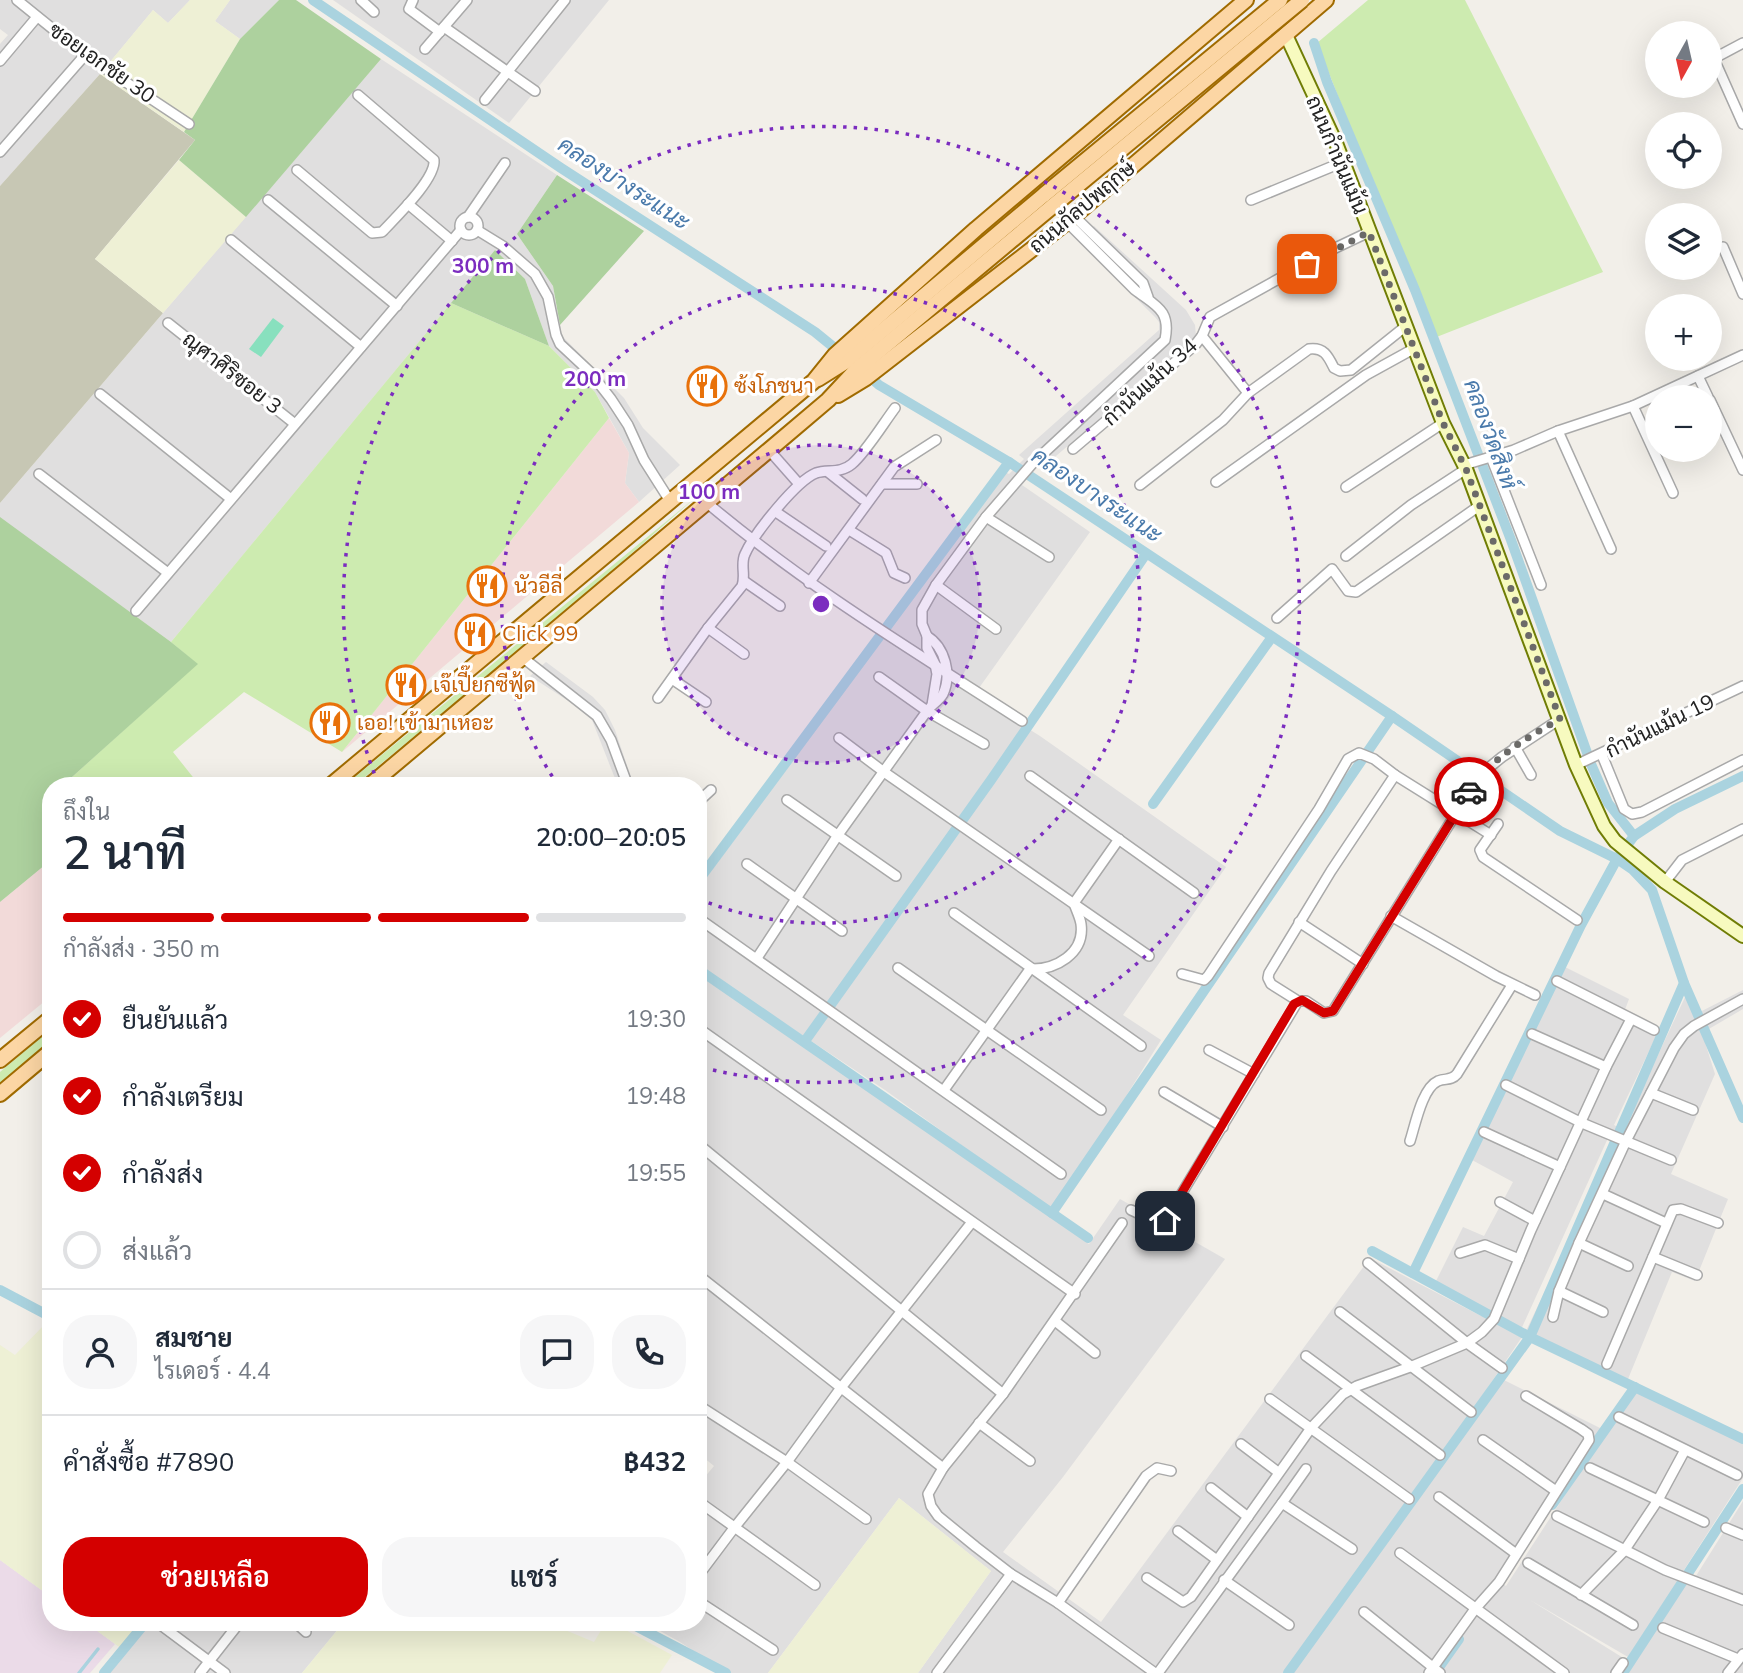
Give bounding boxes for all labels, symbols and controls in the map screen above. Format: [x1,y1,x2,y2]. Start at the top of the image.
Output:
street label: ซอยเอกชัย 30 [44,16,161,108]
north arrow [1645,21,1722,98]
map controls [1645,21,1722,462]
street label: ถนนกำนันแม้น [1301,91,1375,218]
button: locate [1645,112,1722,189]
water label: คลองบางระแนะ [553,129,696,236]
street label: ถนนกัลปพฤกษ์ [1023,154,1140,258]
button: layers [1645,203,1722,280]
pin [1277,234,1337,294]
icon: bag [1288,245,1326,283]
text: 300 m [452,252,514,278]
button: + [1645,294,1722,371]
street label: ณุศาศิริซอย 3 [177,326,287,420]
street label: กำนันแม้น 34 [1097,332,1202,430]
text: 200 m [564,365,626,391]
restaurant icon: ซ้งโภชนา [686,365,728,407]
place label: ซ้งโภชนา [734,372,814,398]
water label: คลองวัดสิงห์ [1458,375,1527,496]
button: − [1645,385,1722,462]
water label: คลองบางระแนะ [1026,440,1169,549]
text: 100 m [678,478,740,504]
restaurant icon: นัวอีลี่ [466,565,508,607]
place label: นัวอีลี่ [514,566,563,598]
centre of rings [809,592,833,616]
restaurant icon: Click 99 [454,613,496,655]
place label: Click 99 [502,620,578,646]
restaurant icon: เจ๊เปี๊ยกซีฟู้ด [385,664,427,706]
place label: เจ๊เปี๊ยกซีฟู้ด [433,665,536,700]
street label: กำนันแม้น 19 [1601,688,1718,763]
restaurant icon: เออ! เข้ามาเหอะ [309,702,351,744]
place label: เออ! เข้ามาเหอะ [357,709,494,735]
courier [1434,757,1504,827]
icon: car [1450,773,1488,811]
text: ถึงใน [63,797,110,826]
text: 20:00–20:05 [536,820,686,853]
text: 2 นาที [63,823,187,881]
text: กำลังส่ง · 350 m [63,934,220,963]
icon: check [63,1000,101,1038]
text: ยืนยันแล้ว [122,1003,228,1036]
text: 19:30 [626,1004,686,1033]
icon: check [63,1077,101,1115]
text: กำลังเตรียม [122,1080,244,1113]
text: 19:48 [626,1081,686,1110]
icon: check [63,1154,101,1192]
text: กำลังส่ง [122,1157,203,1190]
text: 19:55 [626,1158,686,1187]
pin [1135,1191,1195,1251]
icon: home [1146,1202,1184,1240]
text: ส่งแล้ว [122,1234,192,1267]
button: person [63,1315,137,1389]
button: chat [520,1315,594,1389]
button: phone [612,1315,686,1389]
text: สมชาย [155,1321,232,1354]
text: ไรเดอร์ · 4.4 [155,1356,271,1385]
text: คำสั่งซื้อ #7890 [63,1445,234,1478]
text: ฿432 [624,1445,686,1478]
button: ช่วยเหลือ [63,1537,368,1617]
button: แชร์ [382,1537,686,1617]

